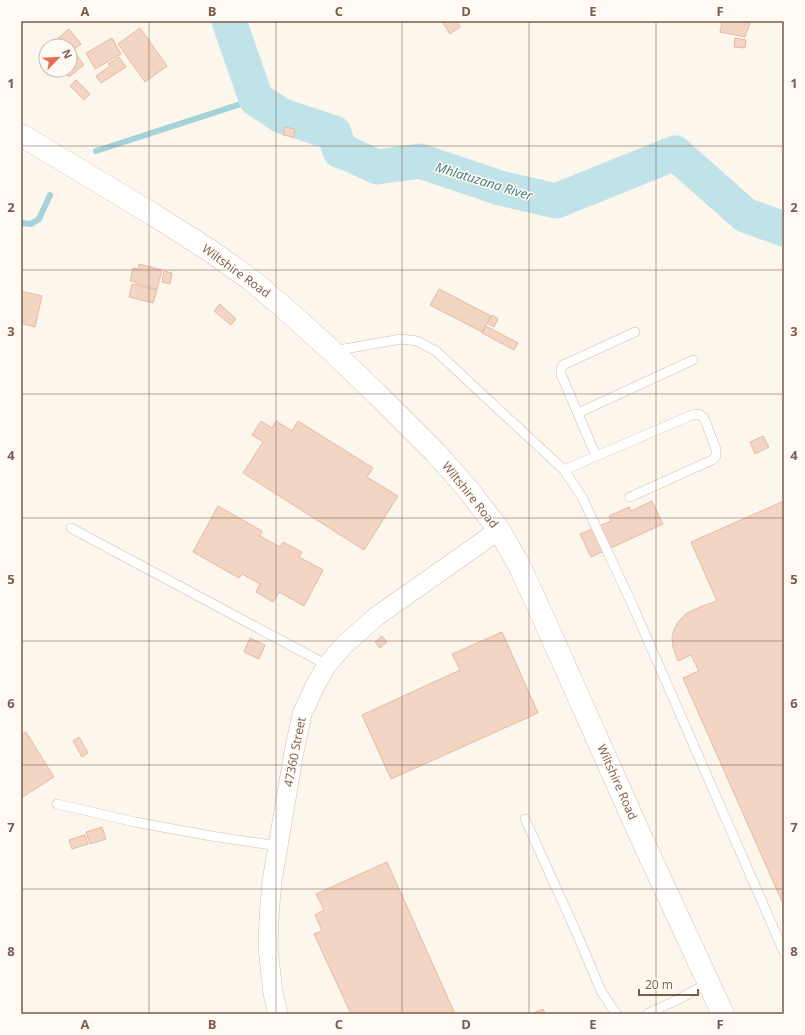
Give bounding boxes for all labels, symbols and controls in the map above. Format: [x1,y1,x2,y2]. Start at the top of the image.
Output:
text: A [81,2,90,20]
text: B [208,2,217,20]
text: C [335,2,343,20]
text: D [461,2,471,20]
text: E [589,2,597,20]
text: F [716,2,724,20]
north arrow [38,38,78,78]
text: N [59,47,76,61]
text: 1 [7,74,15,92]
text: 1 [790,74,798,92]
water label: Mhlatuzana River [433,158,535,205]
text: 2 [7,198,15,216]
text: 2 [790,198,798,216]
street label: Wiltshire Road [199,240,274,301]
text: 3 [7,322,15,340]
text: 3 [790,322,798,340]
text: 4 [7,446,15,464]
text: 4 [790,446,798,464]
street label: Wiltshire Road [438,458,502,531]
text: 5 [7,570,15,588]
text: 5 [790,570,798,588]
text: 6 [7,694,15,712]
text: 6 [790,694,798,712]
street label: 47360 Street [279,715,310,788]
street label: Wiltshire Road [593,741,642,822]
text: 7 [7,818,15,836]
text: 7 [790,818,798,836]
text: 8 [7,942,15,960]
text: 8 [790,942,798,960]
scale bar [639,971,698,997]
text: 20 m [645,976,673,993]
text: A [81,1015,90,1033]
text: B [208,1015,217,1033]
text: C [335,1015,343,1033]
text: D [461,1015,471,1033]
text: E [589,1015,597,1033]
text: F [716,1015,724,1033]

